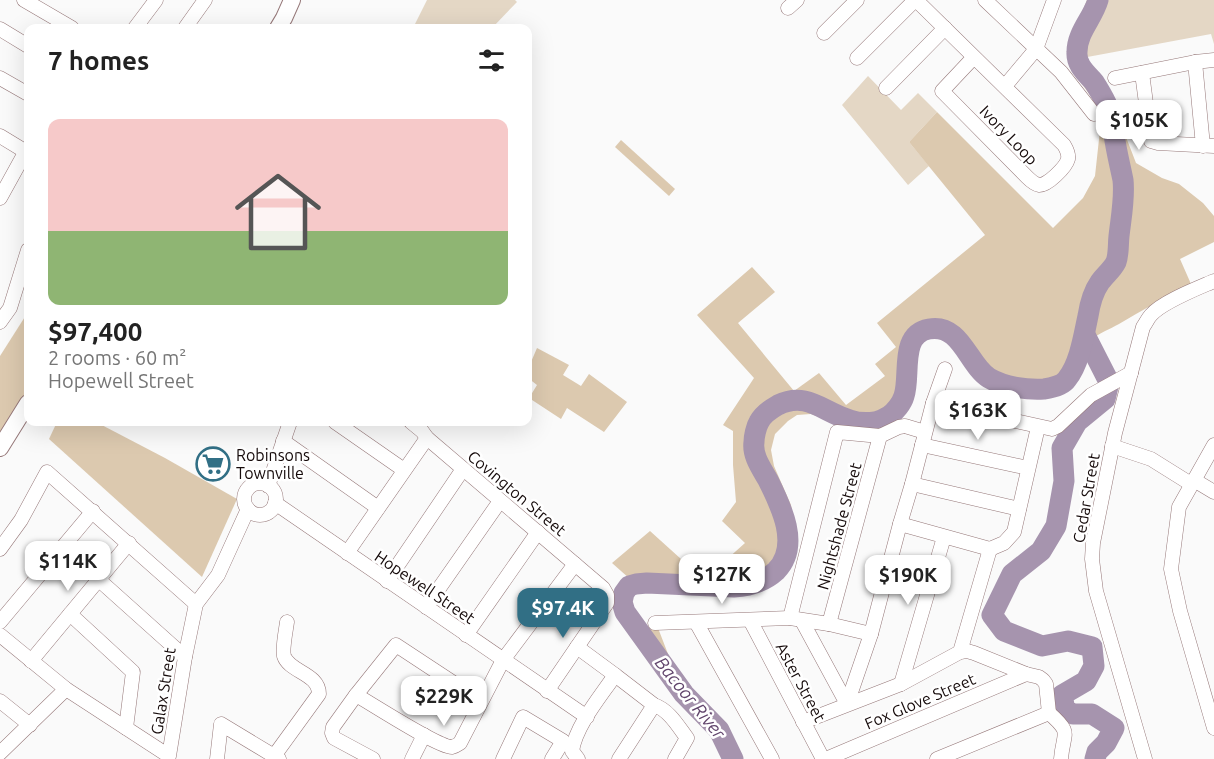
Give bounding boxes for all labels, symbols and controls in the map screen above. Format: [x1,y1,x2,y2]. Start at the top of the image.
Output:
icon: filters [475,44,508,77]
text: 7 homes [48,46,149,75]
pin: $105K [1097,100,1181,151]
street label: Ivory Loop [976,102,1042,168]
text: $105K [1110,108,1168,131]
icon: home [224,158,332,266]
text: $97,400 [48,317,142,346]
text: 2 rooms · 60 m² [48,346,186,369]
text: Hopewell Street [48,369,194,392]
pin: $163K [936,390,1020,441]
text: $163K [949,398,1007,421]
supermarket icon: Robinsons Townville [195,446,231,482]
place label: Robinsons Townville [236,446,310,482]
street label: Covington Street [464,447,570,540]
street label: Cedar Street [1069,451,1103,544]
street label: Nightshade Street [813,460,865,591]
pin: $114K [26,541,110,592]
street label: Hopewell Street [372,547,479,627]
text: $114K [39,549,97,572]
pin: $127K [680,554,764,605]
pin: $190K [866,555,950,606]
text: $127K [693,562,751,585]
text: $190K [879,563,937,586]
pin: $97.4K [514,588,612,639]
text: $97.4K [531,596,595,619]
street label: Aster Street [773,639,830,725]
street label: Galax Street [147,646,179,736]
water label: Bacoor River [652,652,731,743]
street label: Fox Glove Street [862,669,979,732]
pin: $229K [402,676,486,727]
text: $229K [415,684,473,707]

